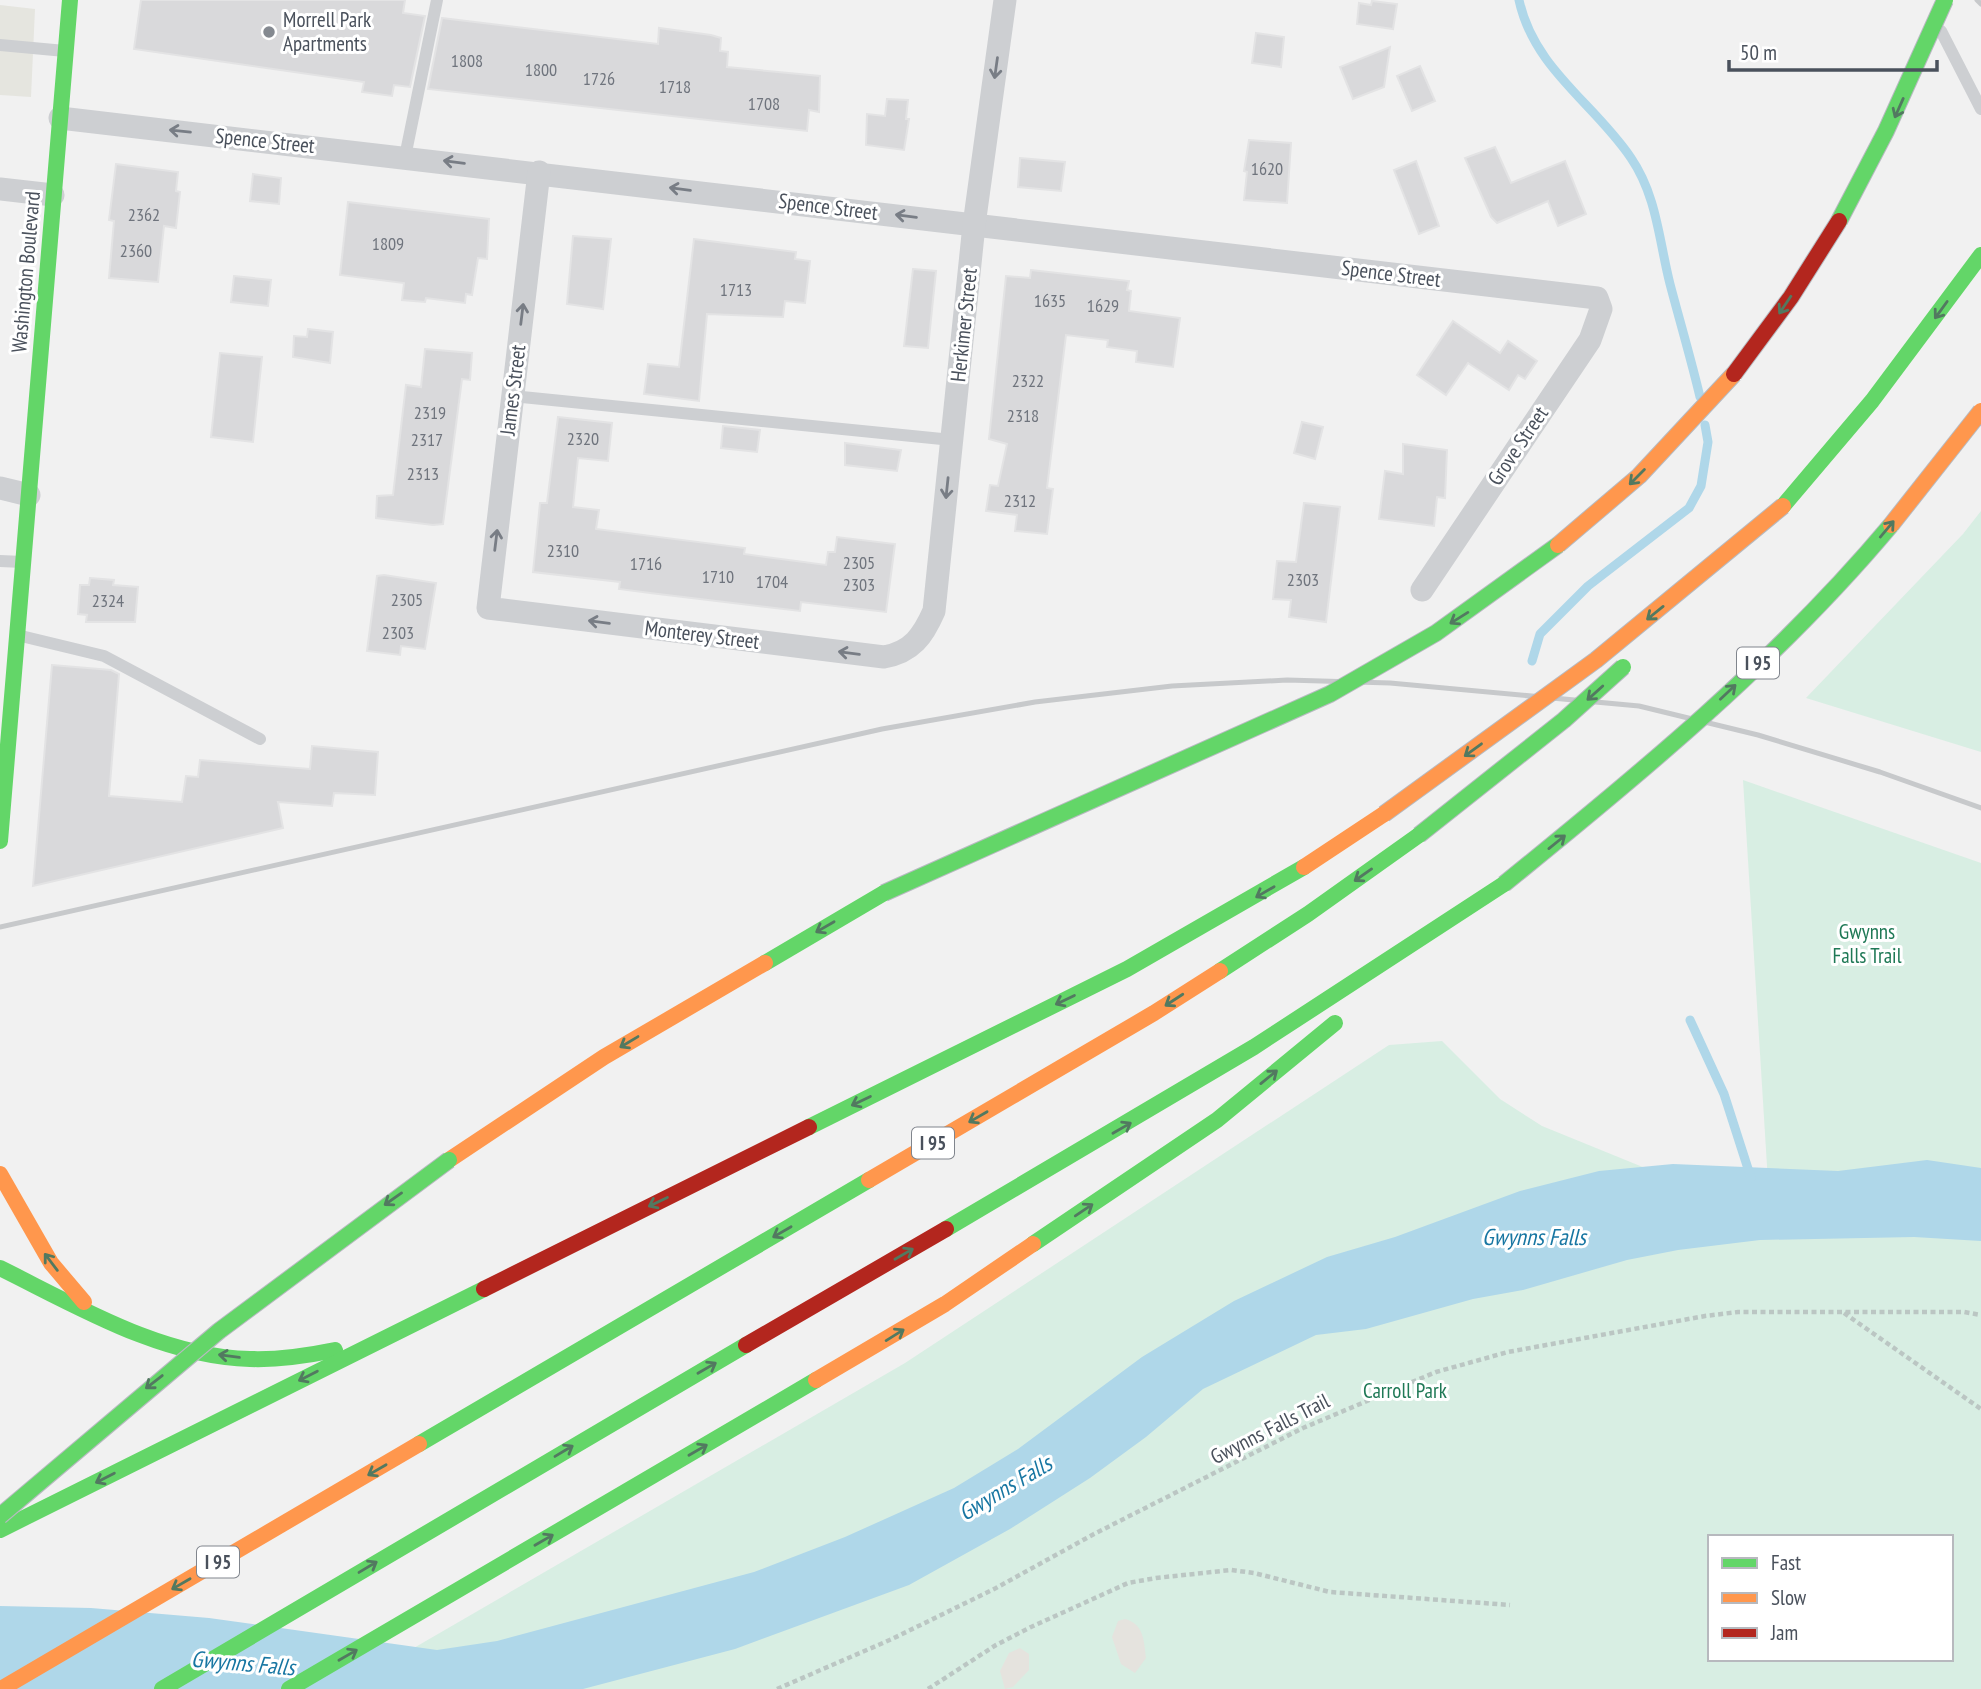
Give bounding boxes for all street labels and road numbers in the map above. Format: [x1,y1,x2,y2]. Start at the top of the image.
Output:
street label: Spence Street [214,122,316,159]
street label: Spence Street [777,187,879,226]
street label: Washington Boulevard [5,190,46,354]
street label: Spence Street [1340,254,1442,293]
street label: Herkimer Street [944,266,983,383]
street label: James Street [493,343,531,438]
street label: Grove Street [1481,401,1554,490]
street label: Monterey Street [643,614,761,655]
road number: I 95 [1737,648,1779,678]
road number: I 95 [912,1128,954,1158]
street label: Gwynns Falls Trail [1206,1387,1334,1470]
road number: I 95 [197,1546,239,1578]

